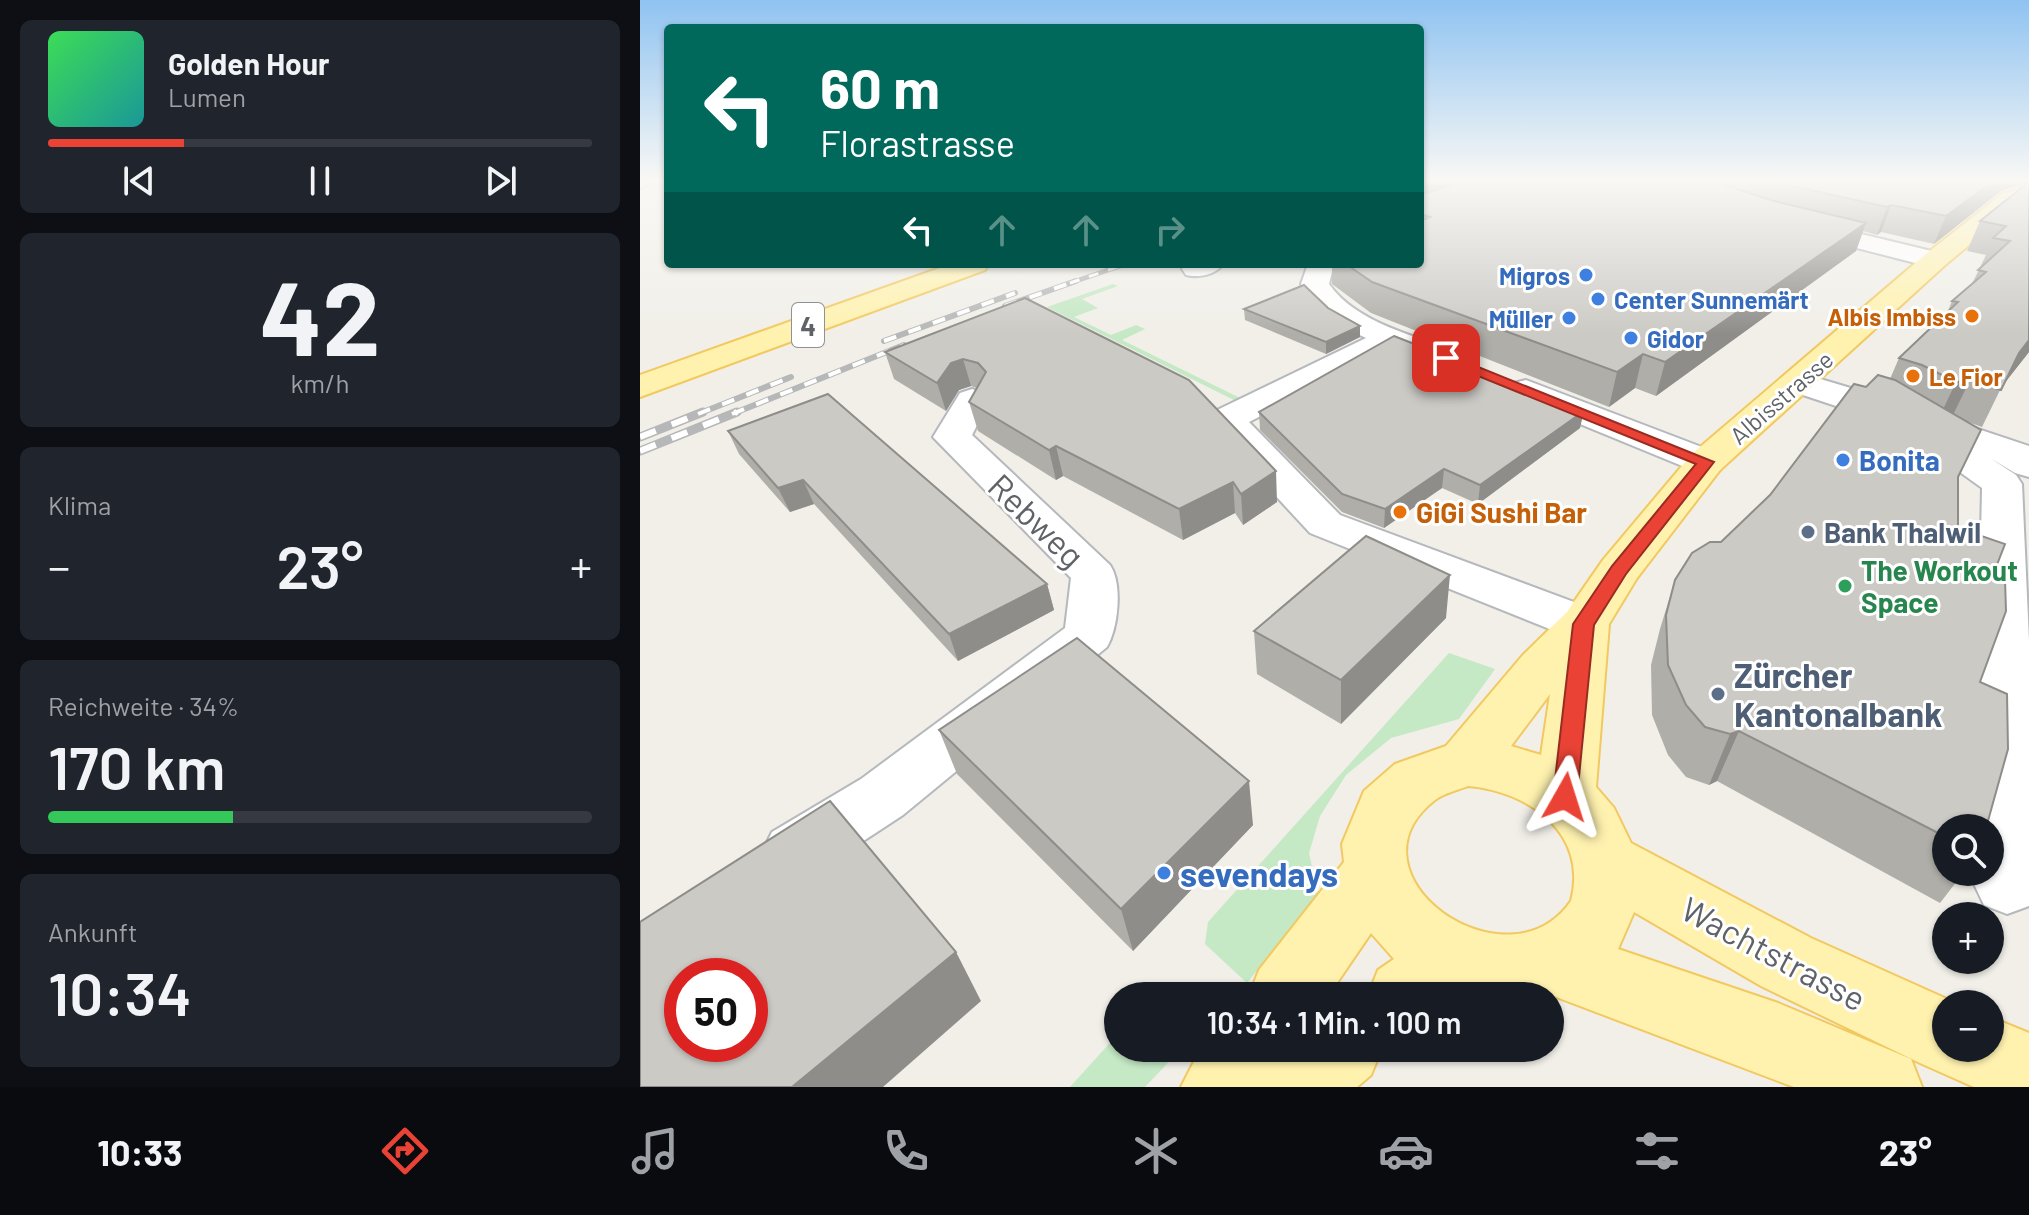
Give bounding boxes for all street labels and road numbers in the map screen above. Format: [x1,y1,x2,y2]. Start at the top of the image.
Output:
road number: 4 [792,303,824,347]
street label: Albisstrasse [1723,344,1839,450]
street label: Rebweg [981,464,1093,576]
street label: Wachtstrasse [1675,887,1873,1019]

